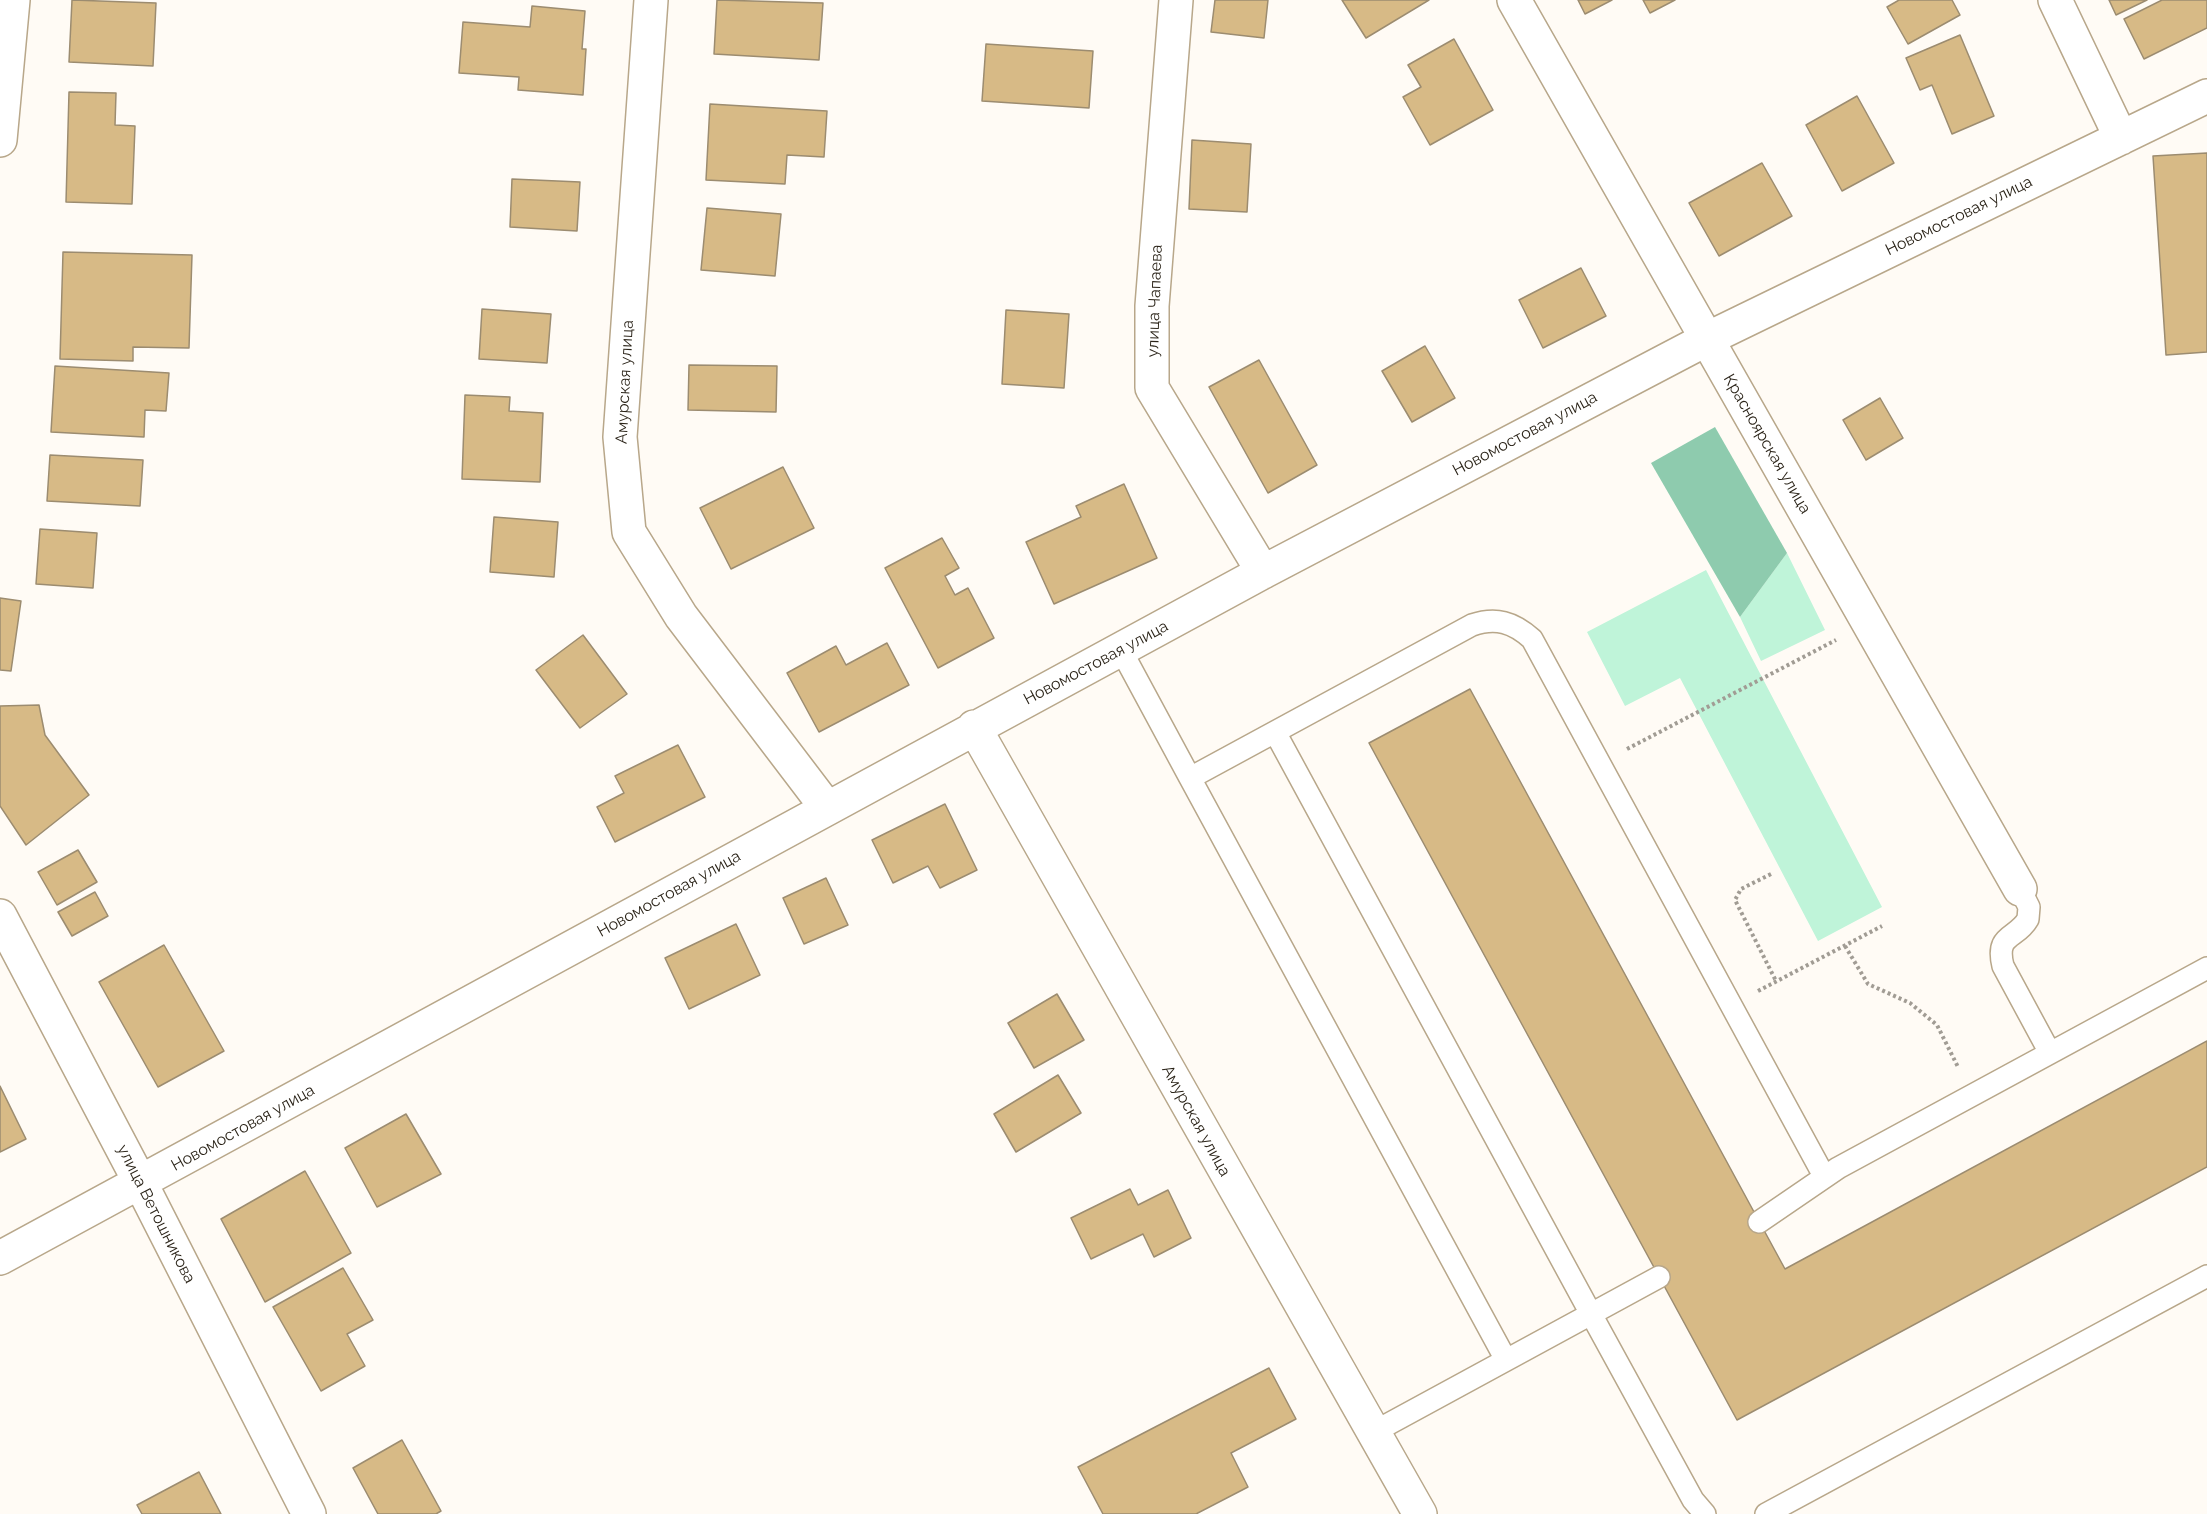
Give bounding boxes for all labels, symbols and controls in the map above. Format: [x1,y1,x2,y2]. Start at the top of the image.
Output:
street label: Новомостовая улица [1883,172,2035,260]
street label: улица Чапаева [1143,244,1167,358]
street label: Амурская улица [612,320,638,444]
street label: Красноярская улица [1719,371,1815,517]
street label: Новомостовая улица [1449,388,1601,480]
street label: Новомостовая улица [1020,617,1172,709]
street label: Новомостовая улица [594,847,744,941]
street label: Амурская улица [1158,1062,1234,1180]
street label: Новомостовая улица [168,1081,318,1175]
street label: улица Ветошникова [113,1142,199,1286]

